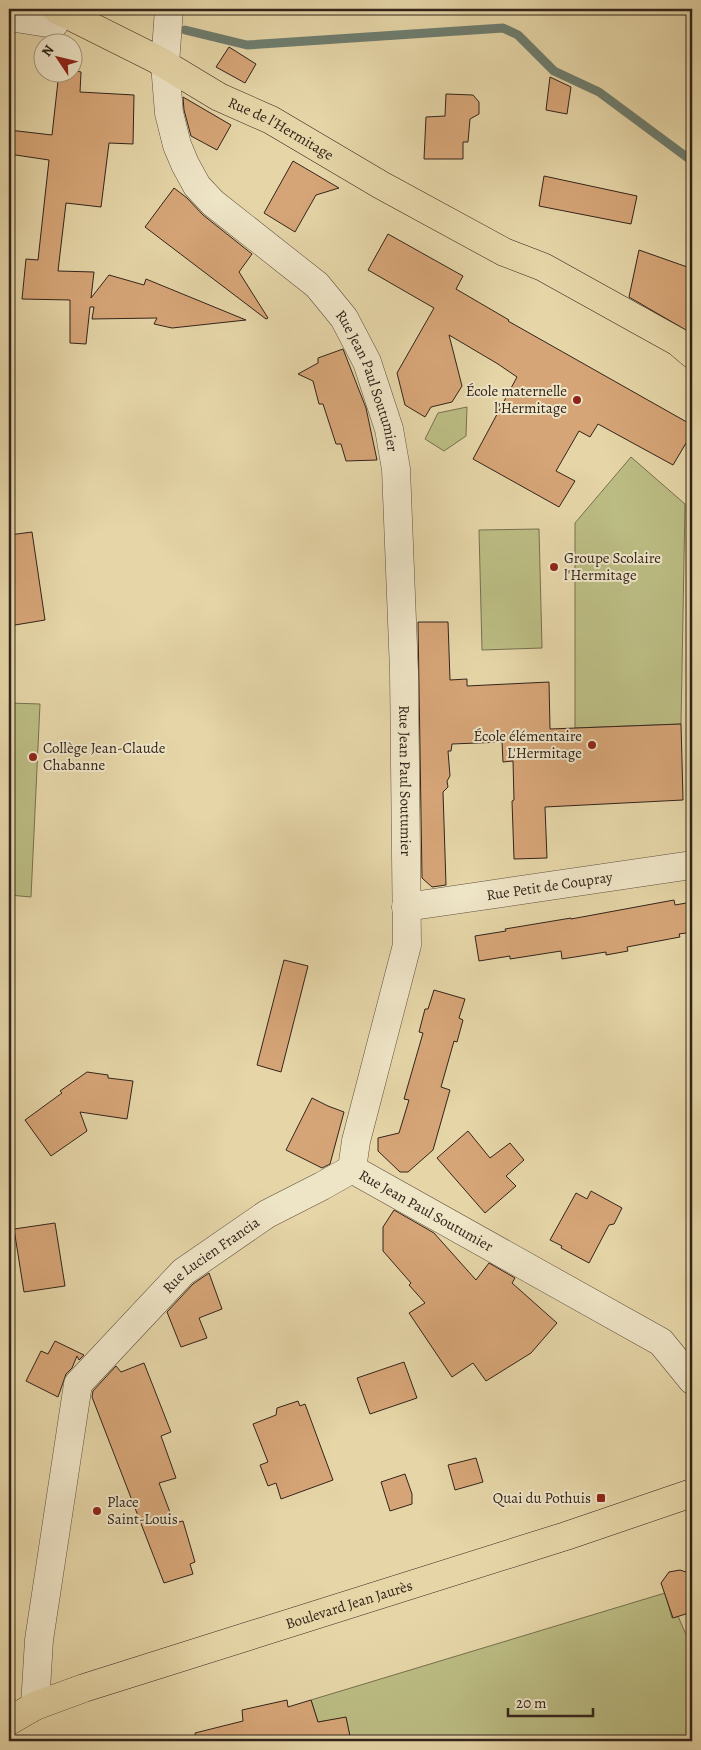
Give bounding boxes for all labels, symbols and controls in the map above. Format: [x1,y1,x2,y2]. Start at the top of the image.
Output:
north arrow [32,32,82,82]
text: N [37,41,58,60]
street label: Rue de l'Hermitage [225,92,338,165]
street label: Rue Jean Paul Soutumier [331,306,403,454]
place label: École maternelle l'Hermitage [466,381,567,418]
marker: École maternelle l'Hermitage [571,394,583,406]
place label: Groupe Scolaire l'Hermitage [564,548,661,585]
marker: Groupe Scolaire l'Hermitage [548,561,560,573]
street label: Rue Jean Paul Soutumier [394,705,416,857]
place label: École élémentaire L'Hermitage [474,726,582,763]
place label: Collège Jean-Claude Chabanne [43,738,166,775]
marker: École élémentaire L'Hermitage [586,739,598,751]
marker: Collège Jean-Claude Chabanne [27,751,39,763]
street label: Rue Petit de Coupray [485,867,614,905]
street label: Rue Jean Paul Soutumier [355,1165,497,1256]
street label: Rue Lucien Francia [158,1212,263,1298]
place label: Quai du Pothuis [493,1488,591,1508]
place label: Place Saint-Louis [107,1492,178,1529]
marker: Quai du Pothuis [595,1492,607,1504]
marker: Place Saint-Louis [91,1505,103,1517]
street label: Boulevard Jean Jaurès [283,1575,415,1634]
scale bar [508,1685,594,1717]
text: 20 m [516,1693,547,1713]

